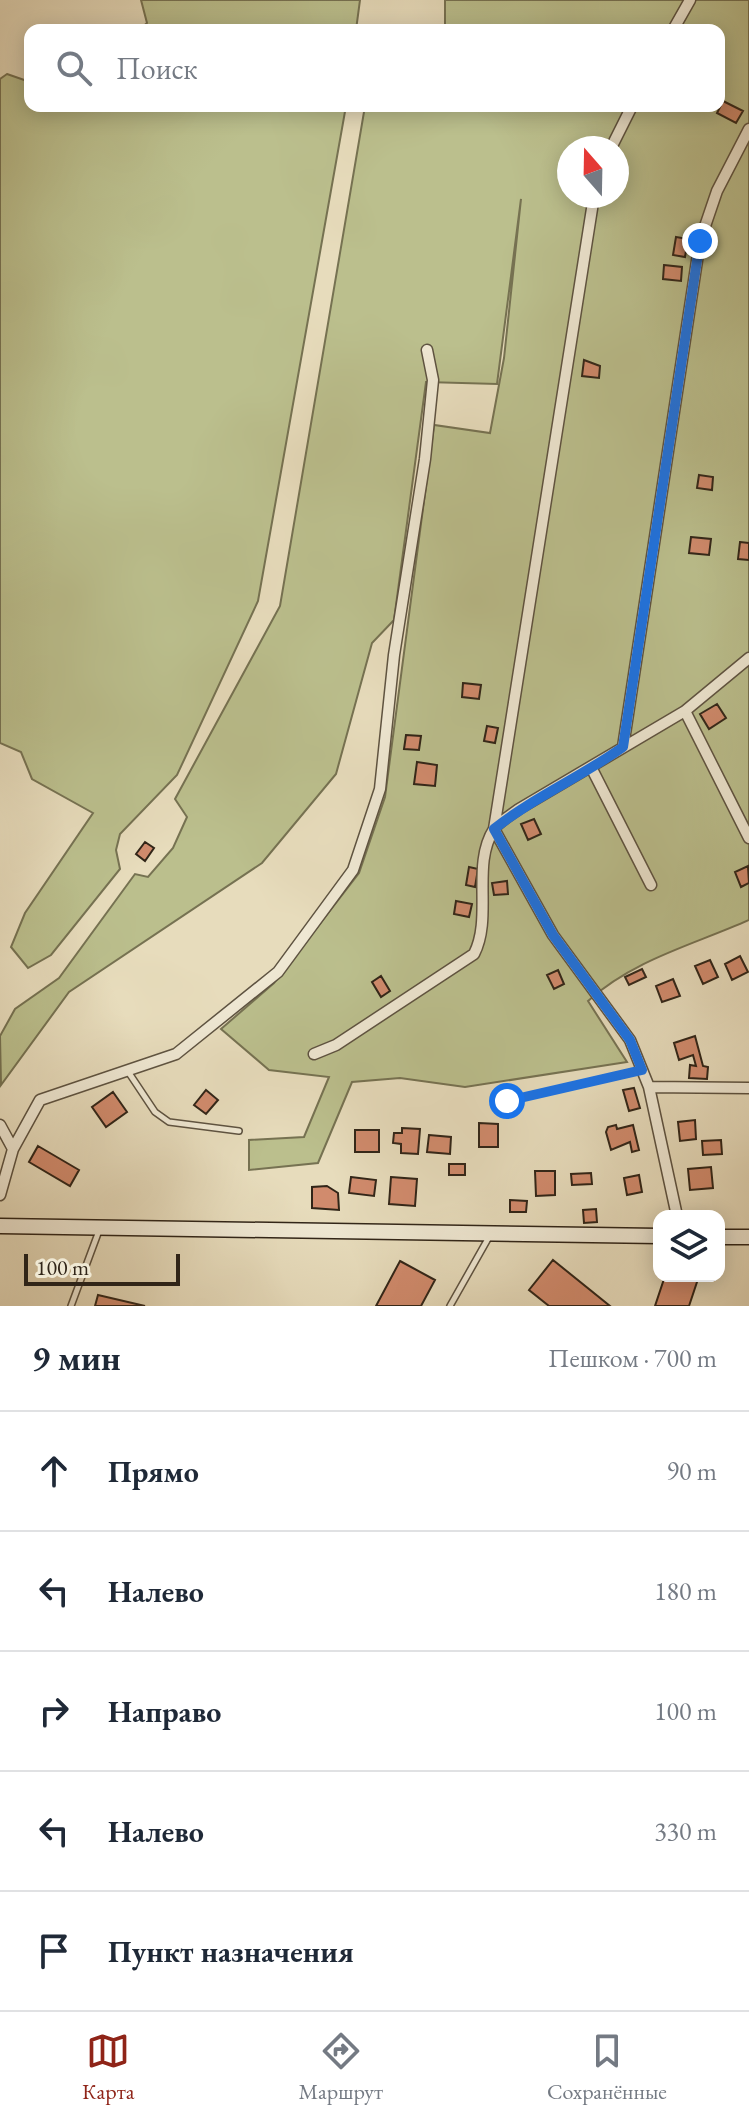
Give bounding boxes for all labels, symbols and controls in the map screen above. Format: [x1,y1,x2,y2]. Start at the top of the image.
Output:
search box [24,24,725,112]
icon: search [52,46,96,90]
text: Поиск [116,49,198,88]
north arrow [557,136,629,208]
route end [682,223,718,259]
route start [489,1083,525,1119]
map controls [653,1210,725,1282]
button: layers [653,1210,725,1282]
scale bar [24,1250,180,1286]
text: 100 m [36,1253,89,1282]
text: 9 мин [32,1336,121,1380]
text: Пешком · 700 m [548,1341,717,1375]
icon: ahead [32,1449,76,1493]
text: Прямо [108,1452,199,1491]
text: 90 m [667,1454,717,1488]
icon: left [32,1569,76,1613]
text: Налево [108,1572,204,1611]
text: 180 m [654,1574,717,1608]
icon: right [32,1689,76,1733]
text: Направо [108,1692,221,1731]
text: 100 m [654,1694,717,1728]
icon: left [32,1809,76,1853]
text: Налево [108,1812,204,1851]
text: 330 m [654,1814,717,1848]
icon: arrive [32,1929,76,1973]
text: Пункт назначения [108,1932,354,1971]
tab: Карта [82,2029,135,2106]
tab: Маршрут [299,2029,383,2106]
tab: Сохранённые [547,2029,667,2106]

